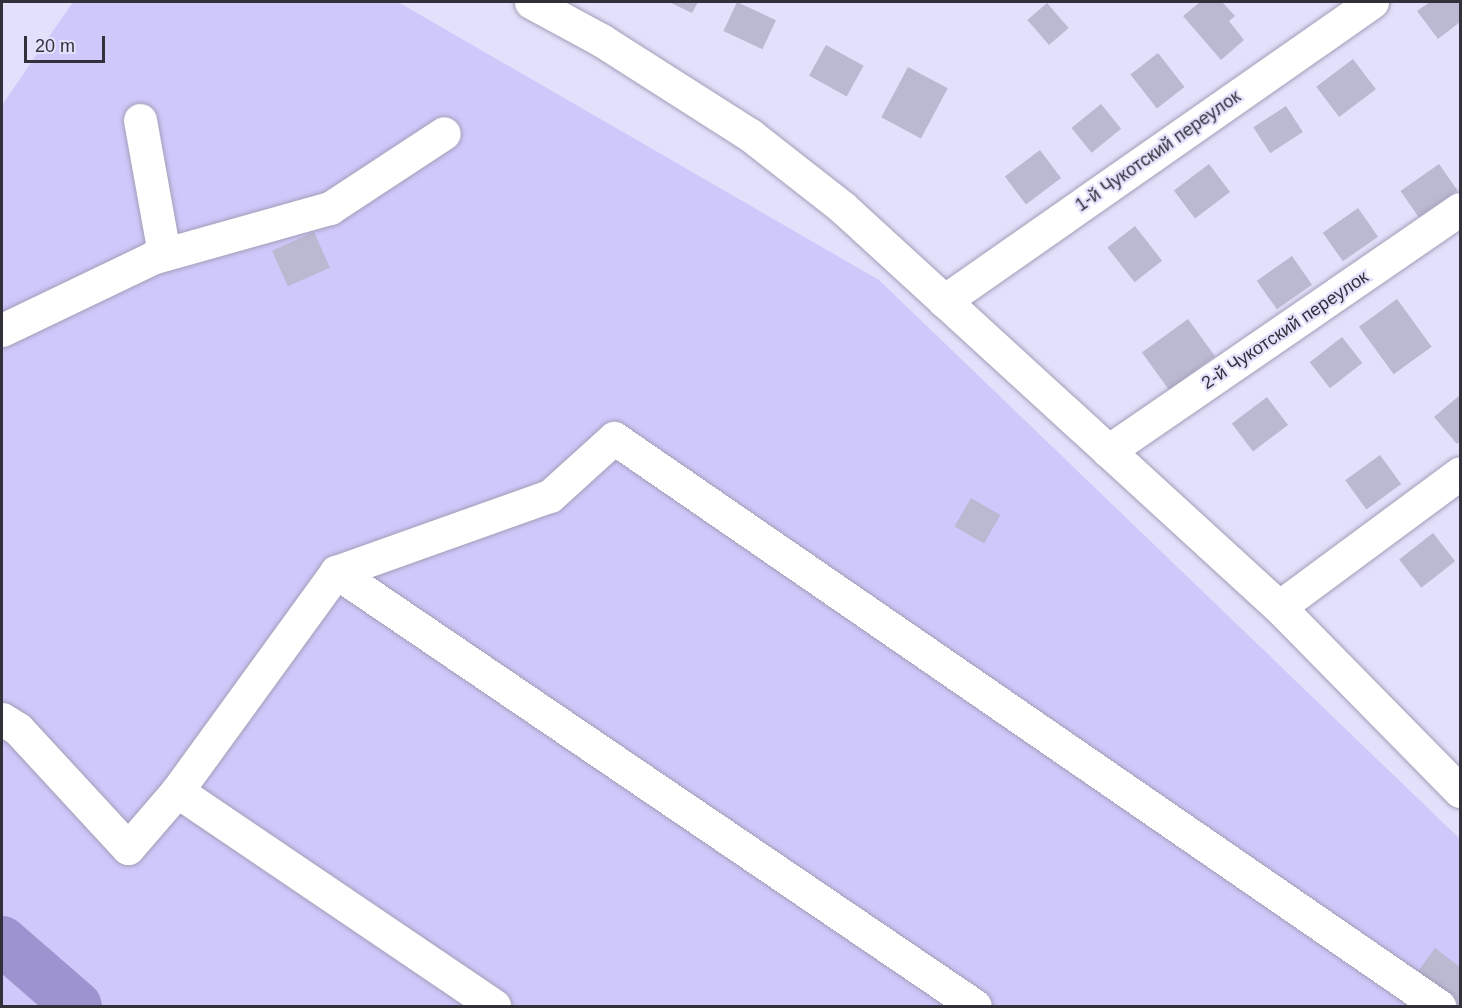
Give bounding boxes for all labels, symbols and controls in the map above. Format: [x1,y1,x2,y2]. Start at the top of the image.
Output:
scale bar [27,24,108,62]
text: 20 m [35,36,75,56]
street label: 1-й Чукотский переулок [1071,86,1245,216]
street label: 2-й Чукотский переулок [1197,266,1373,394]

